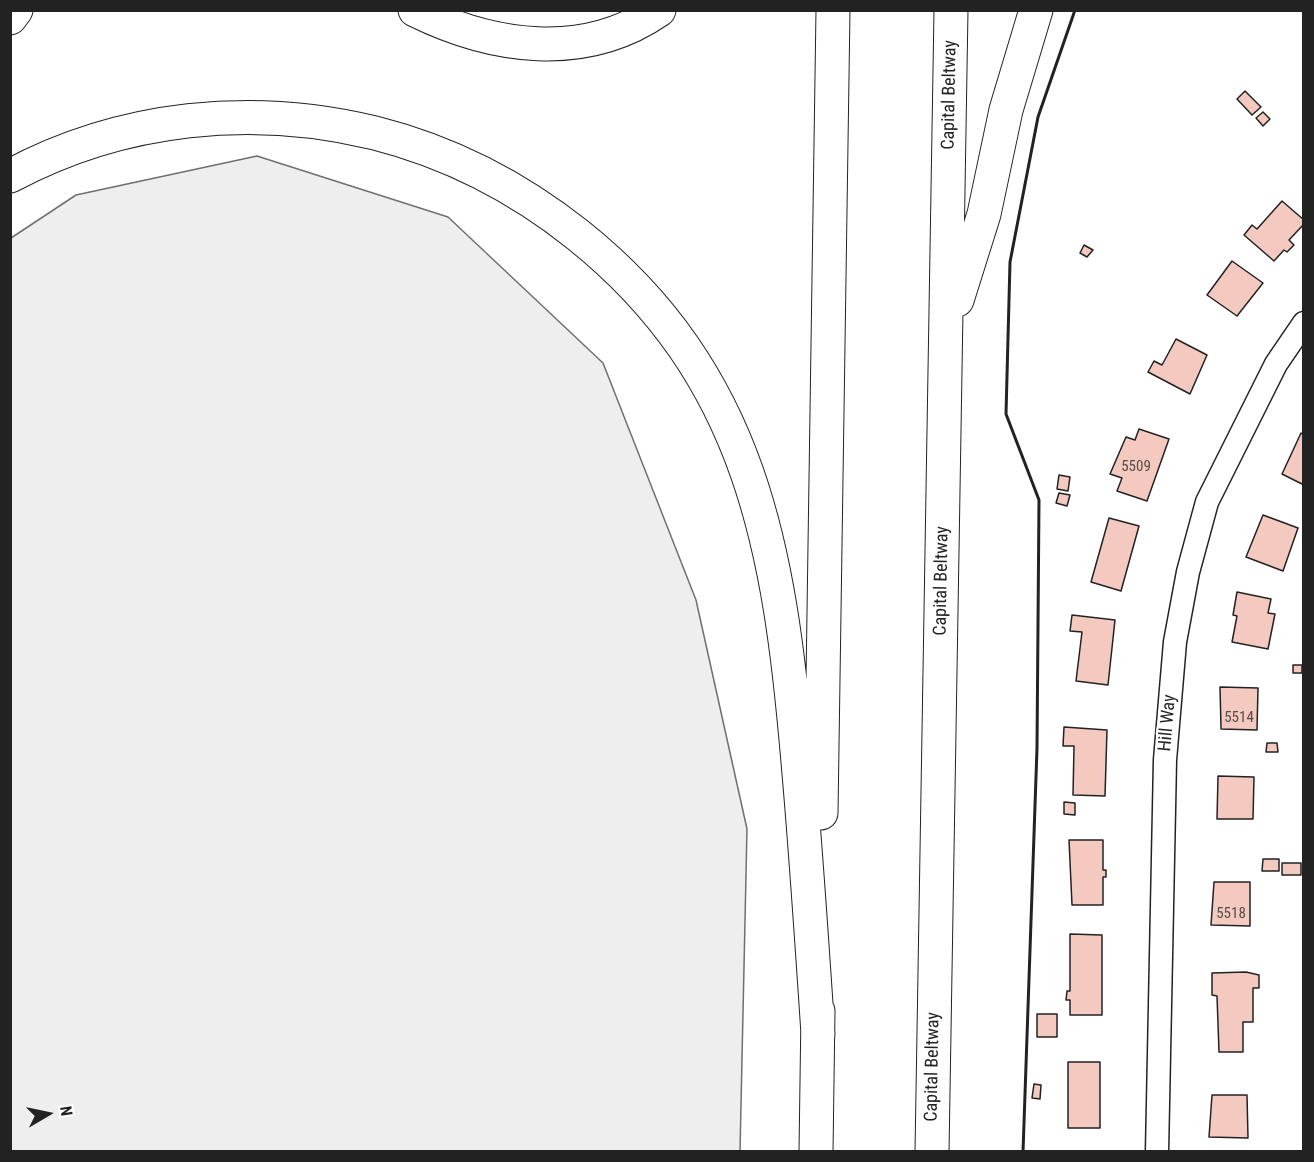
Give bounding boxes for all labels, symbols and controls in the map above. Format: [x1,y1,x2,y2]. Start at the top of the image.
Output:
street label: Capital Beltway [938,40,962,150]
house number: 5509 [1121,458,1151,476]
street label: Capital Beltway [930,526,954,636]
street label: Hill Way [1155,694,1181,752]
house number: 5514 [1224,709,1254,727]
house number: 5518 [1216,905,1246,923]
street label: Capital Beltway [921,1012,945,1122]
north arrow [18,1084,78,1144]
text: N [56,1105,76,1117]

